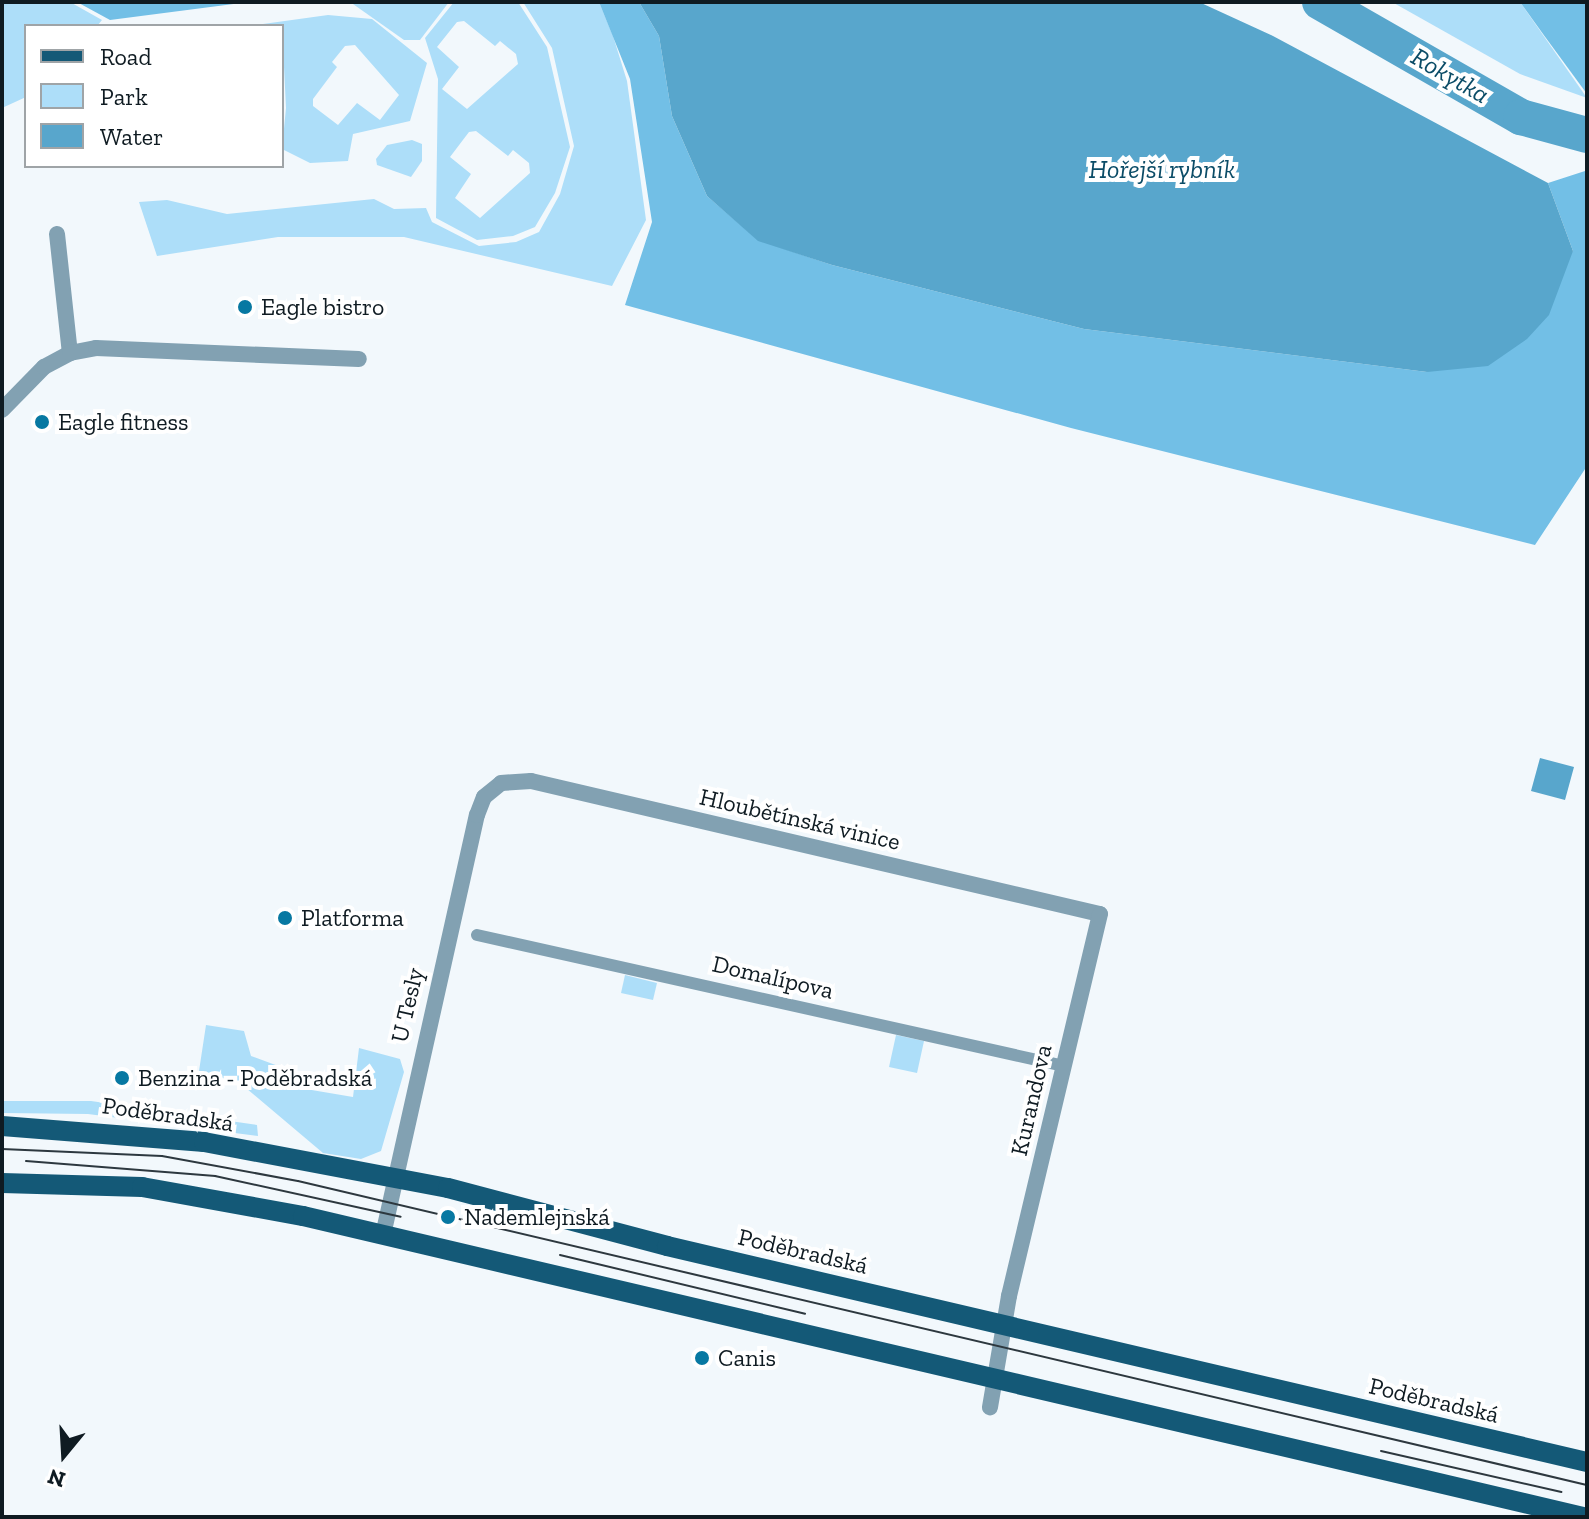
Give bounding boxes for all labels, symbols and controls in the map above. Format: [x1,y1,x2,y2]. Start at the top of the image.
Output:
legend [24,24,284,168]
water label: Rokytka [1405,41,1495,111]
text: Road [100,42,152,71]
text: Park [100,82,148,111]
text: Water [100,122,163,151]
water label: Hořejší rybník [1088,154,1236,186]
place label: Eagle bistro [261,293,384,321]
marker: Eagle bistro [236,298,254,316]
place label: Eagle fitness [58,408,189,436]
marker: Eagle fitness [33,413,51,431]
street label: Hloubětínská vinice [697,782,903,856]
place label: Platforma [301,904,404,932]
marker: Platforma [276,909,294,927]
street label: Domalípova [710,949,836,1005]
street label: U Tesly [384,965,430,1045]
street label: Kurandova [1004,1042,1058,1158]
place label: Benzina - Poděbradská [138,1064,372,1092]
marker: Benzina - Poděbradská [113,1069,131,1087]
street label: Poděbradská [101,1091,235,1137]
place label: Nademlejnská [464,1203,610,1231]
marker: Nademlejnská [439,1208,457,1226]
street label: Poděbradská [735,1222,871,1280]
place label: Canis [718,1344,776,1372]
marker: Canis [693,1349,711,1367]
street label: Poděbradská [1366,1371,1502,1429]
north arrow [24,1415,104,1495]
text: N [44,1463,69,1494]

